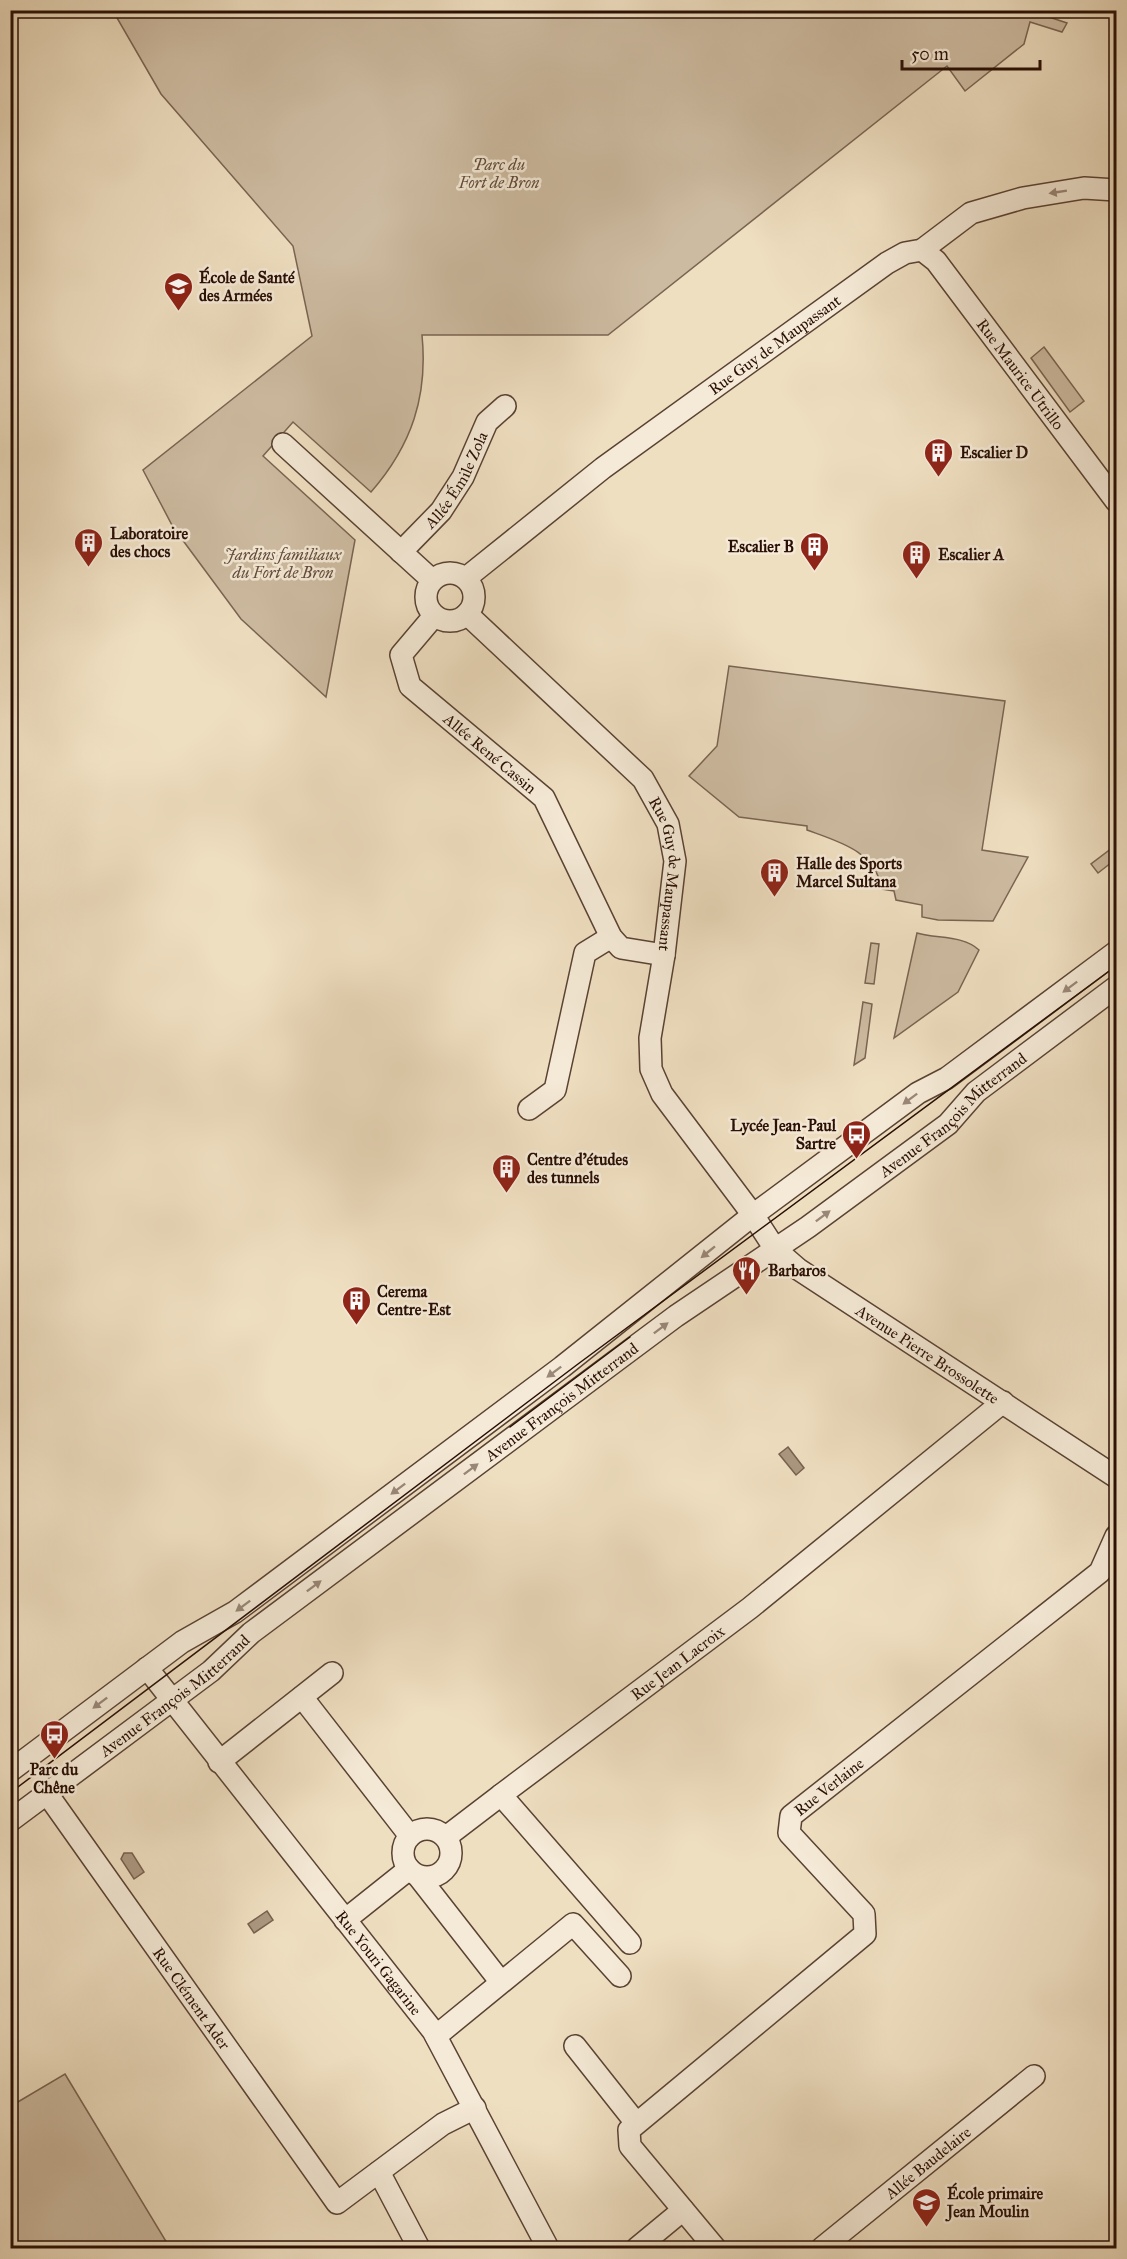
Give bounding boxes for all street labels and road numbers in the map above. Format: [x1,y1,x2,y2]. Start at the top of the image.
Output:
street label: Rue Guy de Maupassant [705,291,845,399]
street label: Rue Maurice Utrillo [973,315,1068,434]
street label: Allée Émile Zola [420,428,492,533]
street label: Allée René Cassin [439,709,541,798]
street label: Rue Guy de Maupassant [645,794,684,953]
street label: Avenue François Mitterrand [875,1049,1030,1182]
street label: Avenue Pierre Brossolette [852,1300,1003,1408]
street label: Avenue François Mitterrand [481,1339,642,1466]
street label: Rue Jean Lacroix [627,1622,728,1704]
street label: Avenue François Mitterrand [95,1631,254,1761]
street label: Rue Verlaine [790,1753,868,1820]
street label: Rue Youri Gagarine [332,1907,426,2019]
street label: Rue Clément Ader [149,1944,234,2053]
street label: Allée Baudelaire [880,2122,975,2204]

